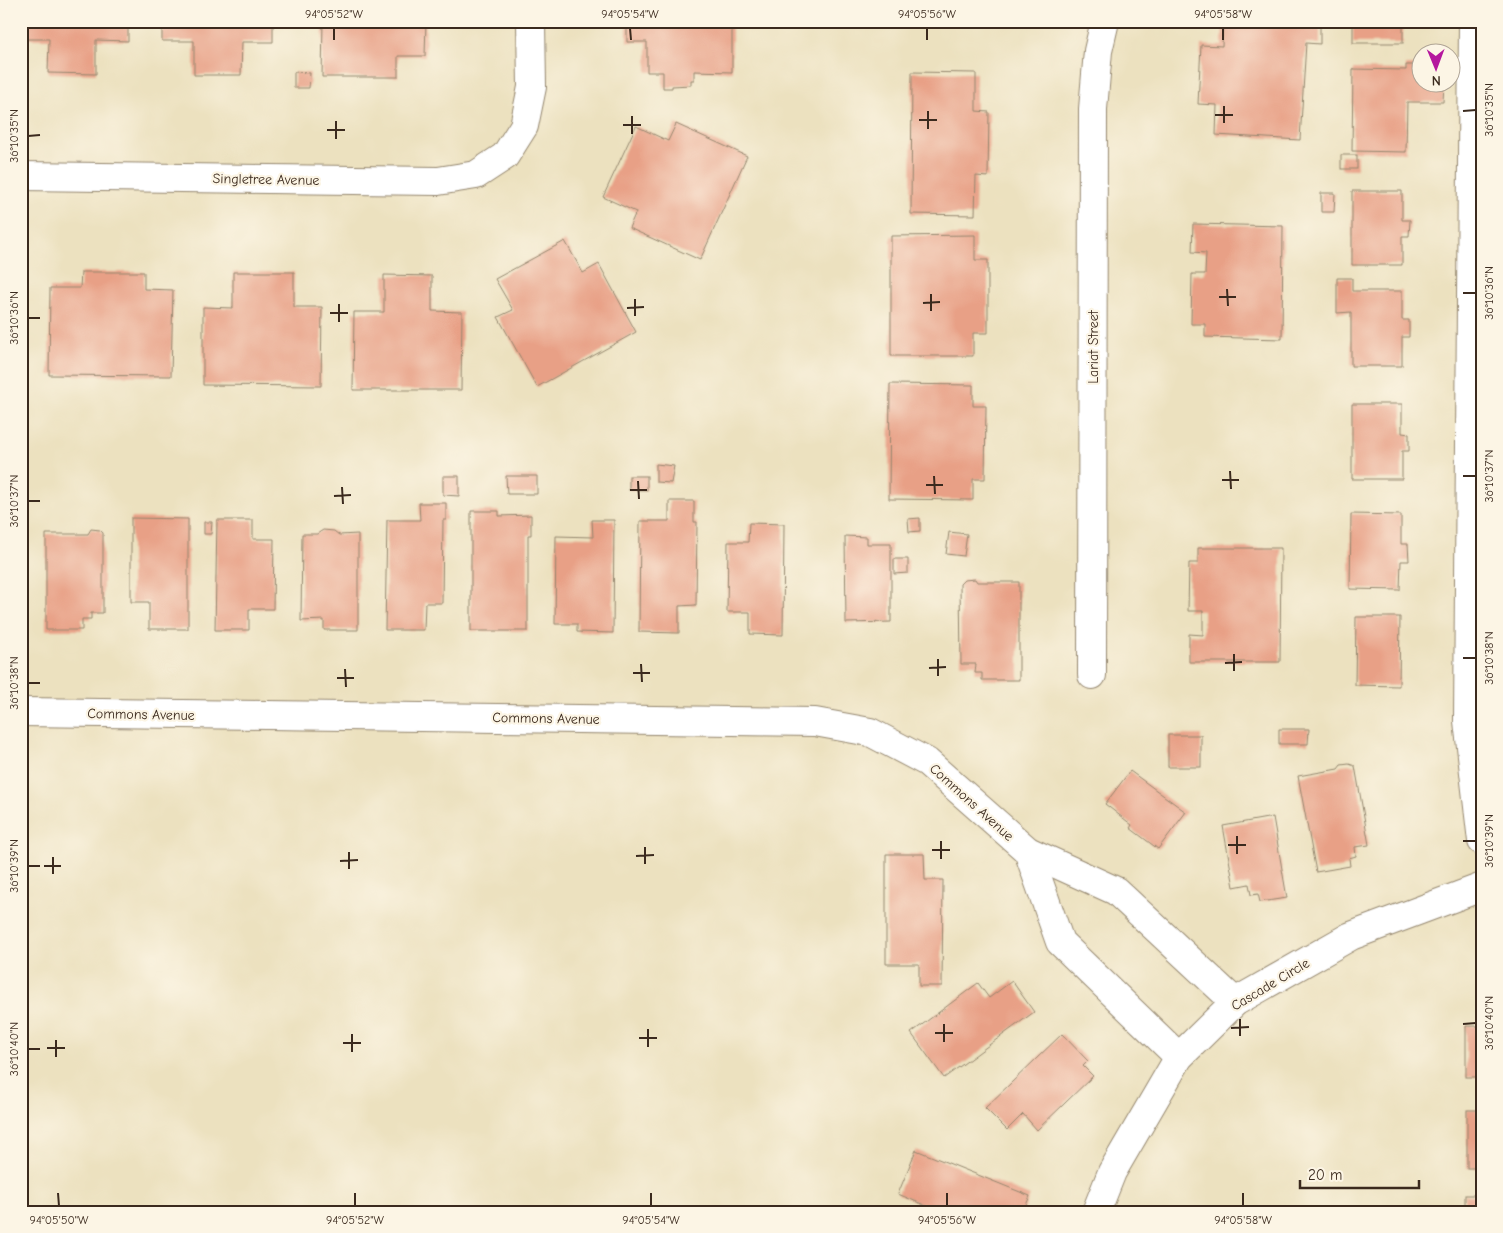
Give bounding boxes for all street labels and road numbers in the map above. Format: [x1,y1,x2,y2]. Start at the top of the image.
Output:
street label: Singletree Avenue [212,170,320,189]
street label: Lariat Street [1085,309,1102,384]
street label: Commons Avenue [87,705,195,724]
street label: Commons Avenue [492,709,600,728]
street label: Commons Avenue [926,760,1017,845]
street label: Cascade Circle [1228,954,1313,1014]

